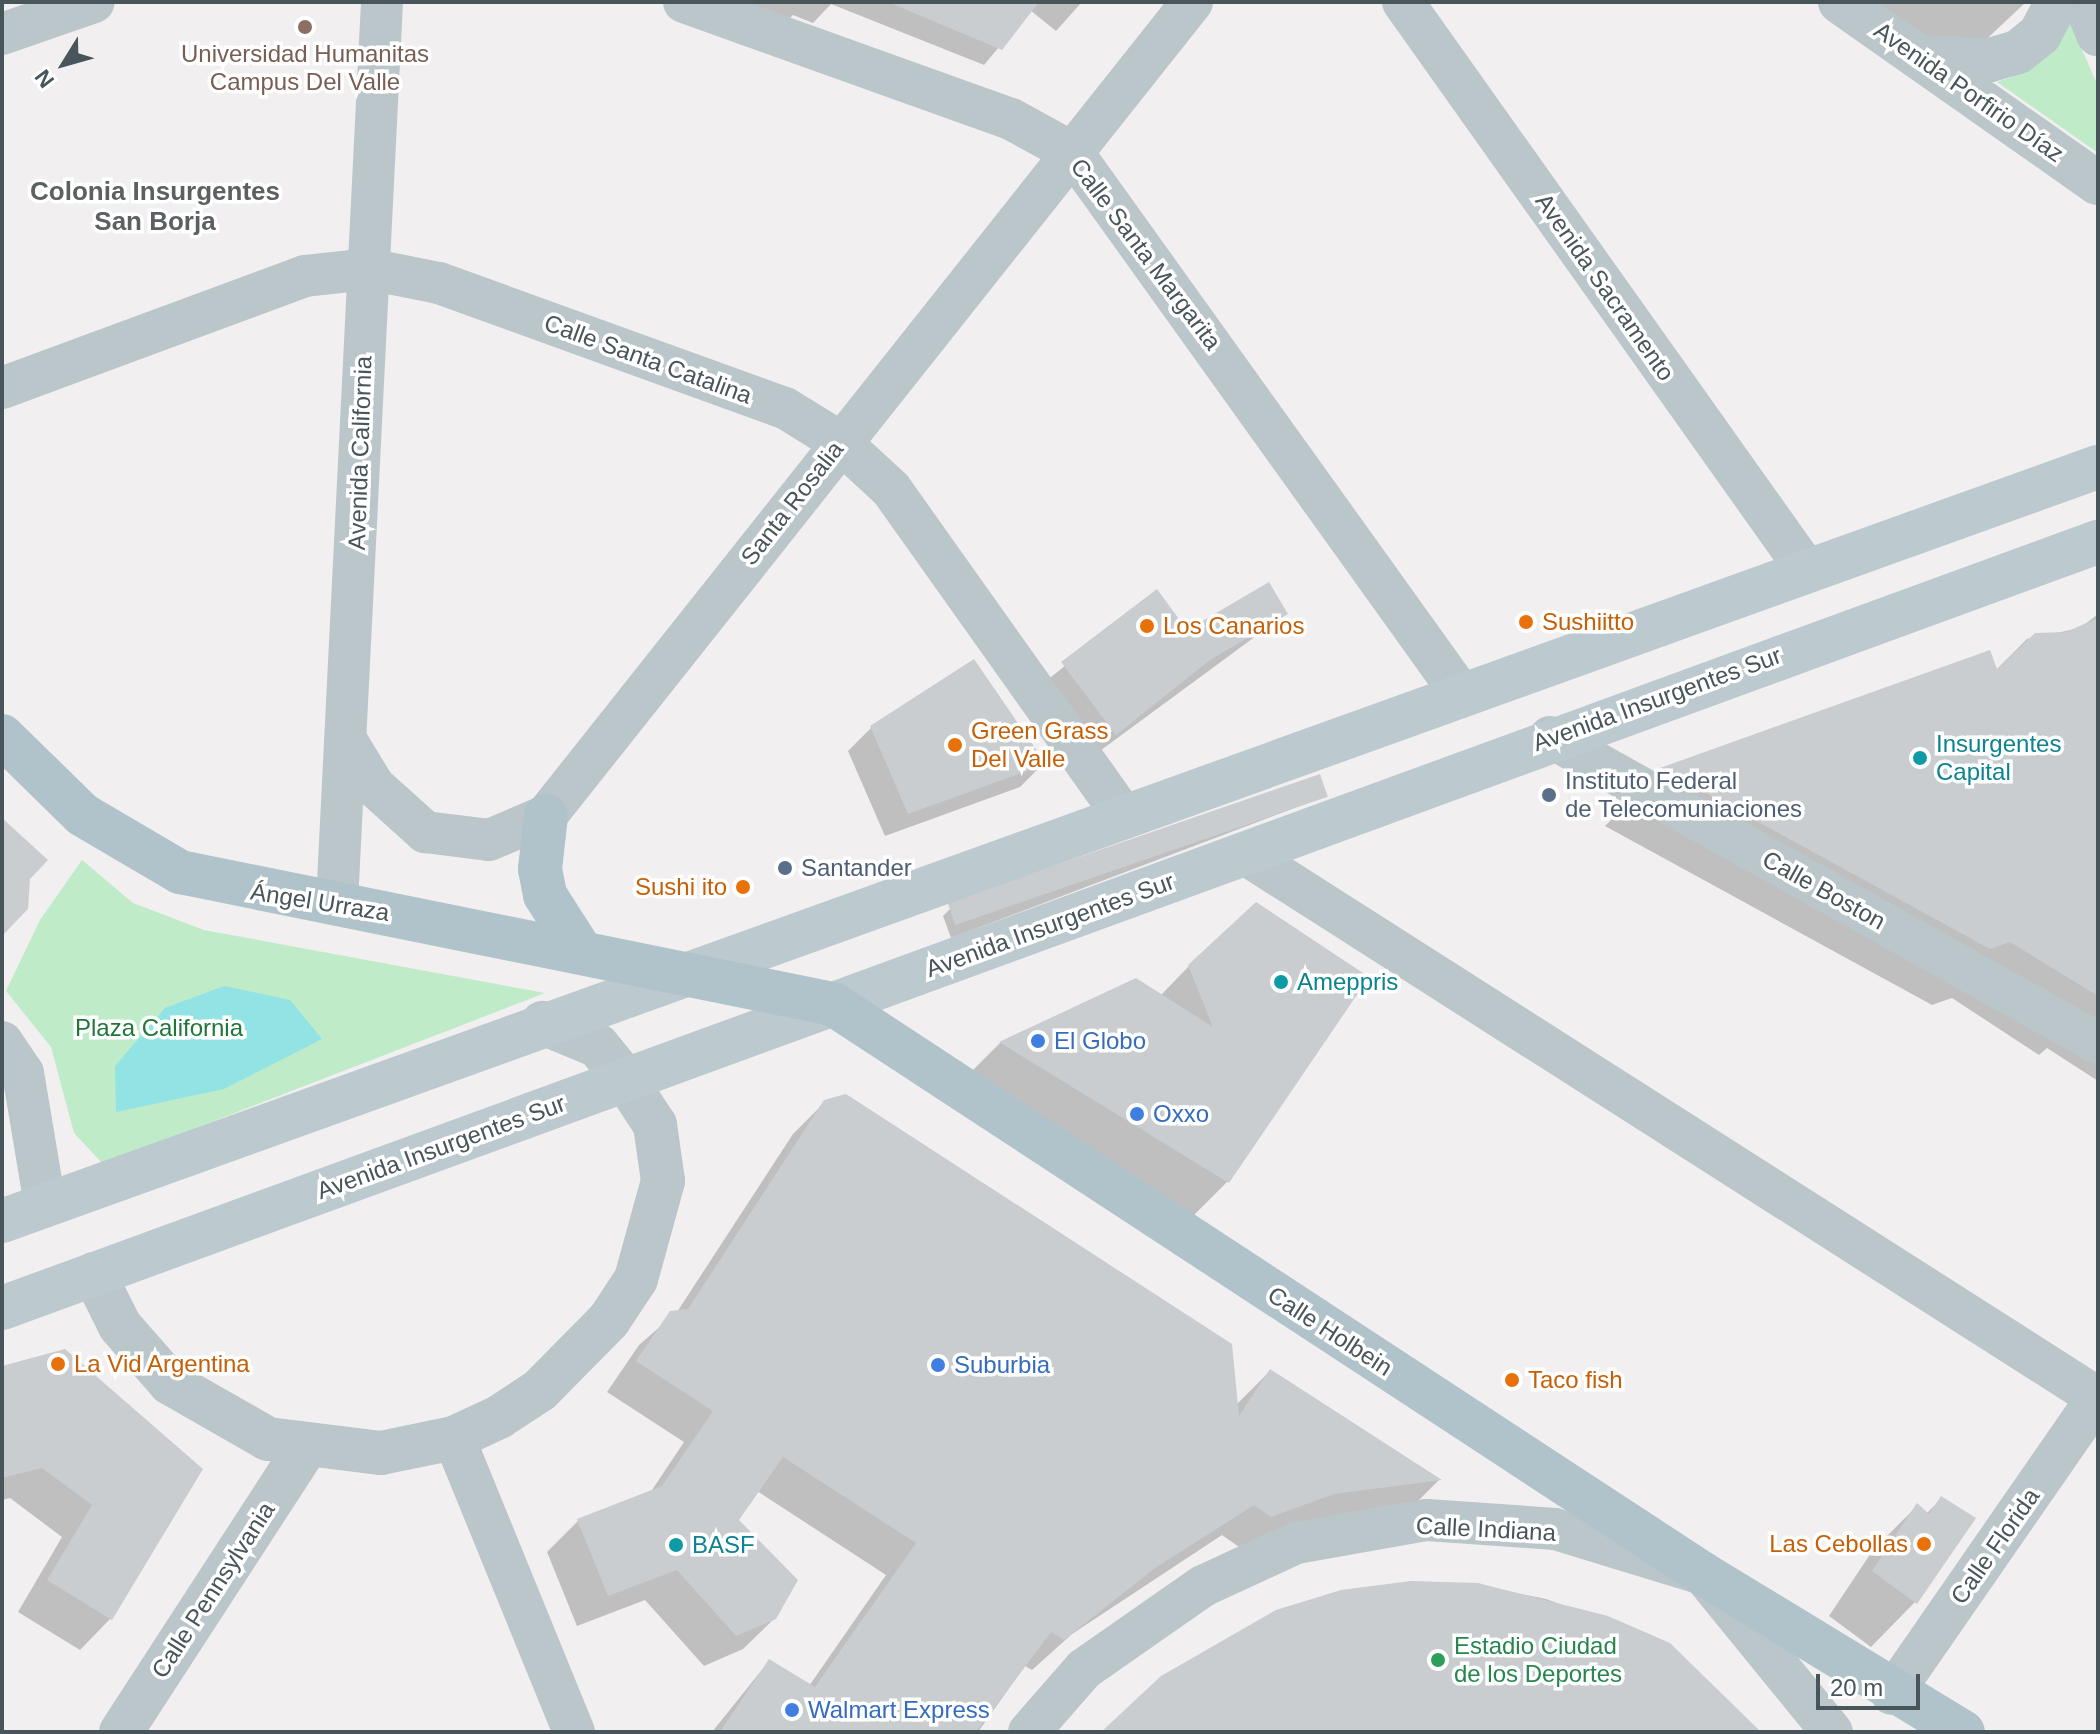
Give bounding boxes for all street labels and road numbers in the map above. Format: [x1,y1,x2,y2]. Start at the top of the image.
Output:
street label: Avenida Porfirio Díaz [1869,16,2069,168]
street label: Calle Santa Margarita [1065,153,1227,355]
street label: Avenida Sacramento [1529,188,1681,386]
street label: Calle Santa Catalina [540,308,756,410]
street label: Avenida California [342,355,378,551]
street label: Santa Rosalia [735,435,849,571]
street label: Avenida Insurgentes Sur [1529,641,1785,757]
street label: Calle Boston [1758,844,1890,936]
street label: Avenida Insurgentes Sur [922,867,1178,983]
street label: Ángel Urraza [249,877,391,927]
street label: Avenida Insurgentes Sur [313,1089,569,1205]
street label: Calle Holbein [1262,1280,1398,1382]
street label: Calle Florida [1945,1483,2045,1609]
street label: Calle Pennsylvania [145,1497,281,1683]
street label: Calle Indiana [1415,1511,1557,1547]

